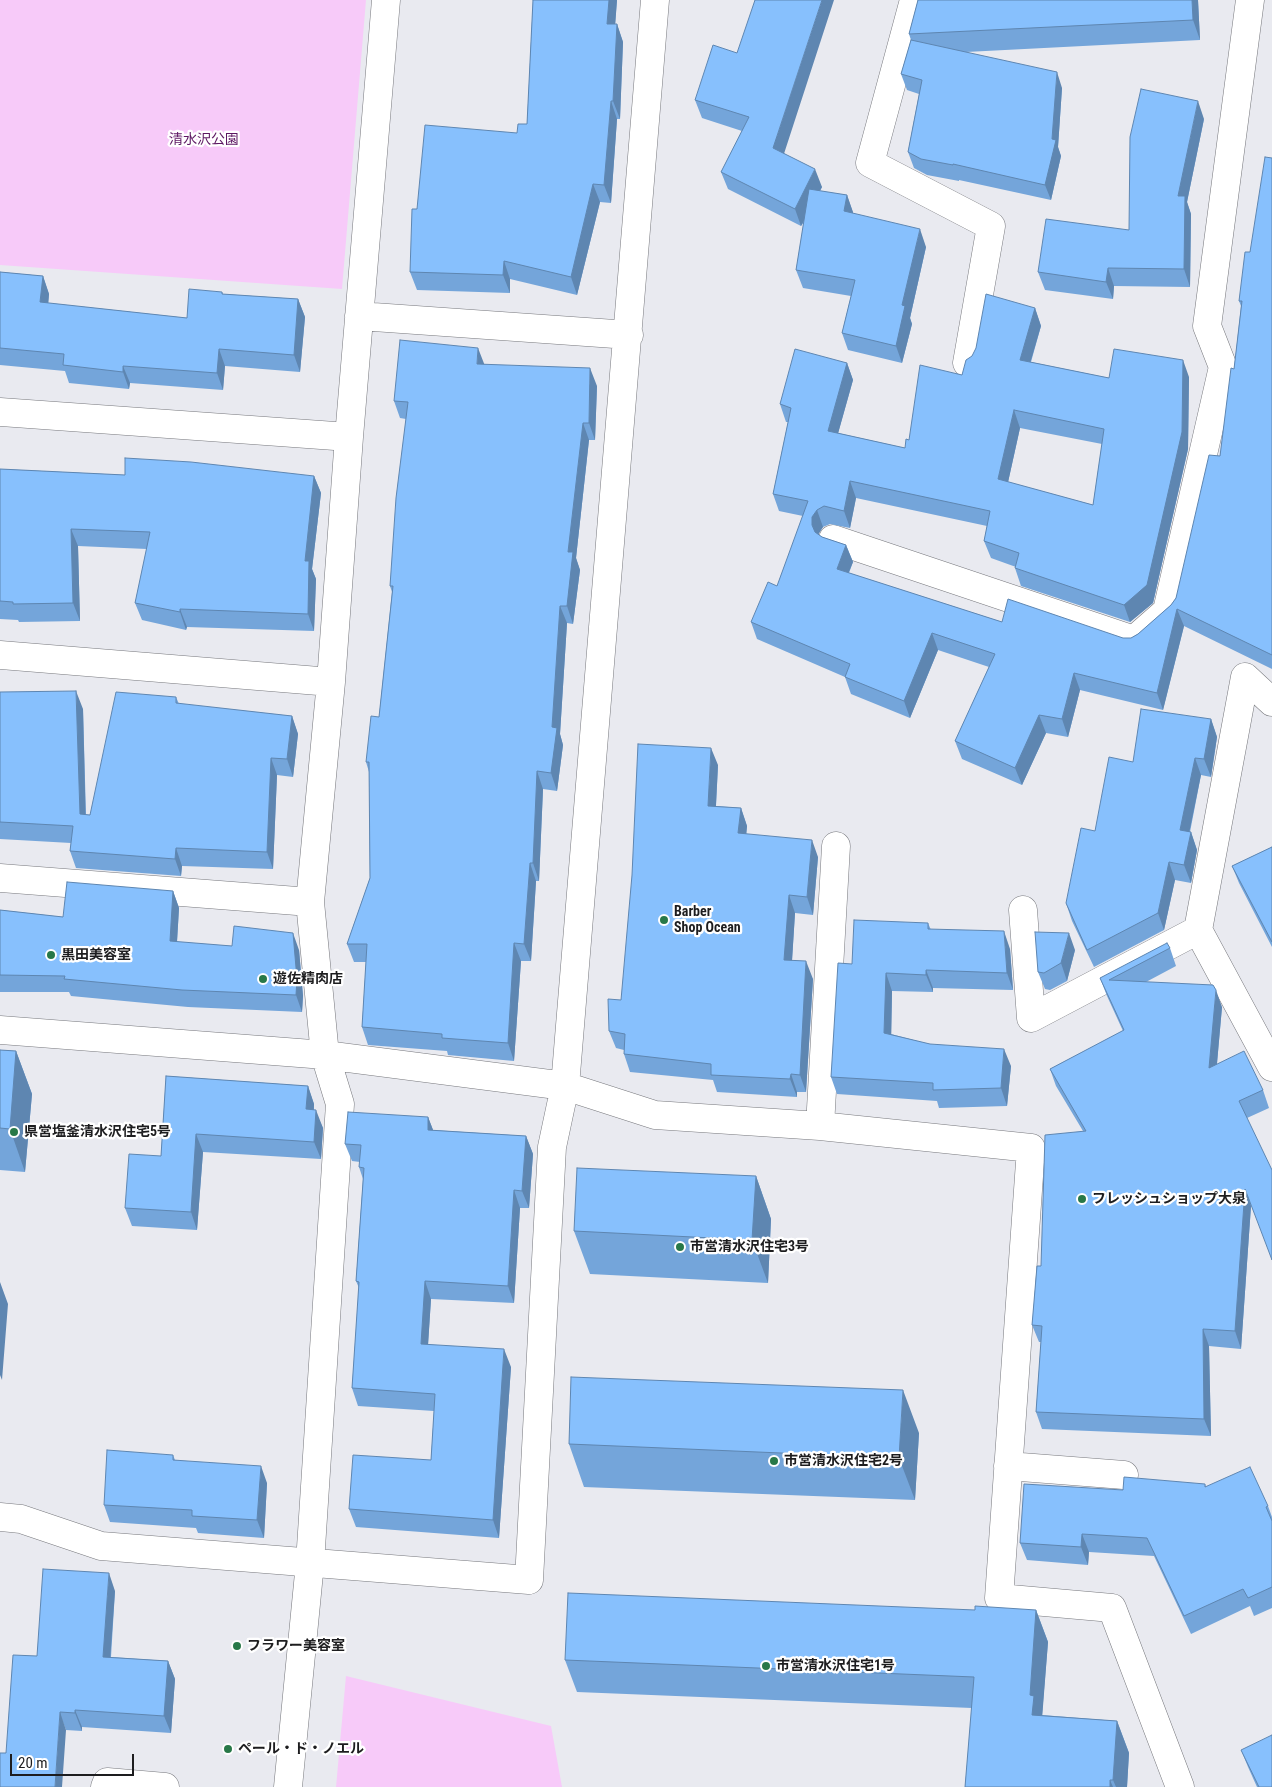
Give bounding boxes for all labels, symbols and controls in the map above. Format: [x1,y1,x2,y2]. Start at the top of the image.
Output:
park label: 清水沢公園 [169,132,239,148]
place label: Barber Shop Ocean [674,904,741,936]
marker: Barber Shop Ocean [658,914,670,926]
place label: 黒田美容室 [61,947,131,963]
marker: 黒田美容室 [45,949,57,961]
place label: 遊佐精肉店 [273,971,343,987]
marker: 遊佐精肉店 [257,973,269,985]
place label: 県営塩釜清水沢住宅5号 [24,1124,171,1140]
marker: 県営塩釜清水沢住宅5号 [8,1126,20,1138]
place label: フレッシュショップ大泉 [1092,1191,1246,1207]
marker: フレッシュショップ大泉 [1076,1193,1088,1205]
place label: 市営清水沢住宅3号 [690,1239,809,1255]
marker: 市営清水沢住宅3号 [674,1241,686,1253]
place label: 市営清水沢住宅2号 [784,1453,903,1469]
marker: 市営清水沢住宅2号 [768,1455,780,1467]
place label: フラワー美容室 [247,1638,345,1654]
marker: フラワー美容室 [231,1640,243,1652]
place label: 市営清水沢住宅1号 [776,1658,895,1674]
marker: 市営清水沢住宅1号 [760,1660,772,1672]
place label: ペール・ド・ノエル [238,1741,364,1757]
marker: ペール・ド・ノエル [222,1743,234,1755]
scale bar [12,1744,136,1776]
text: 20 m [18,1754,48,1772]

